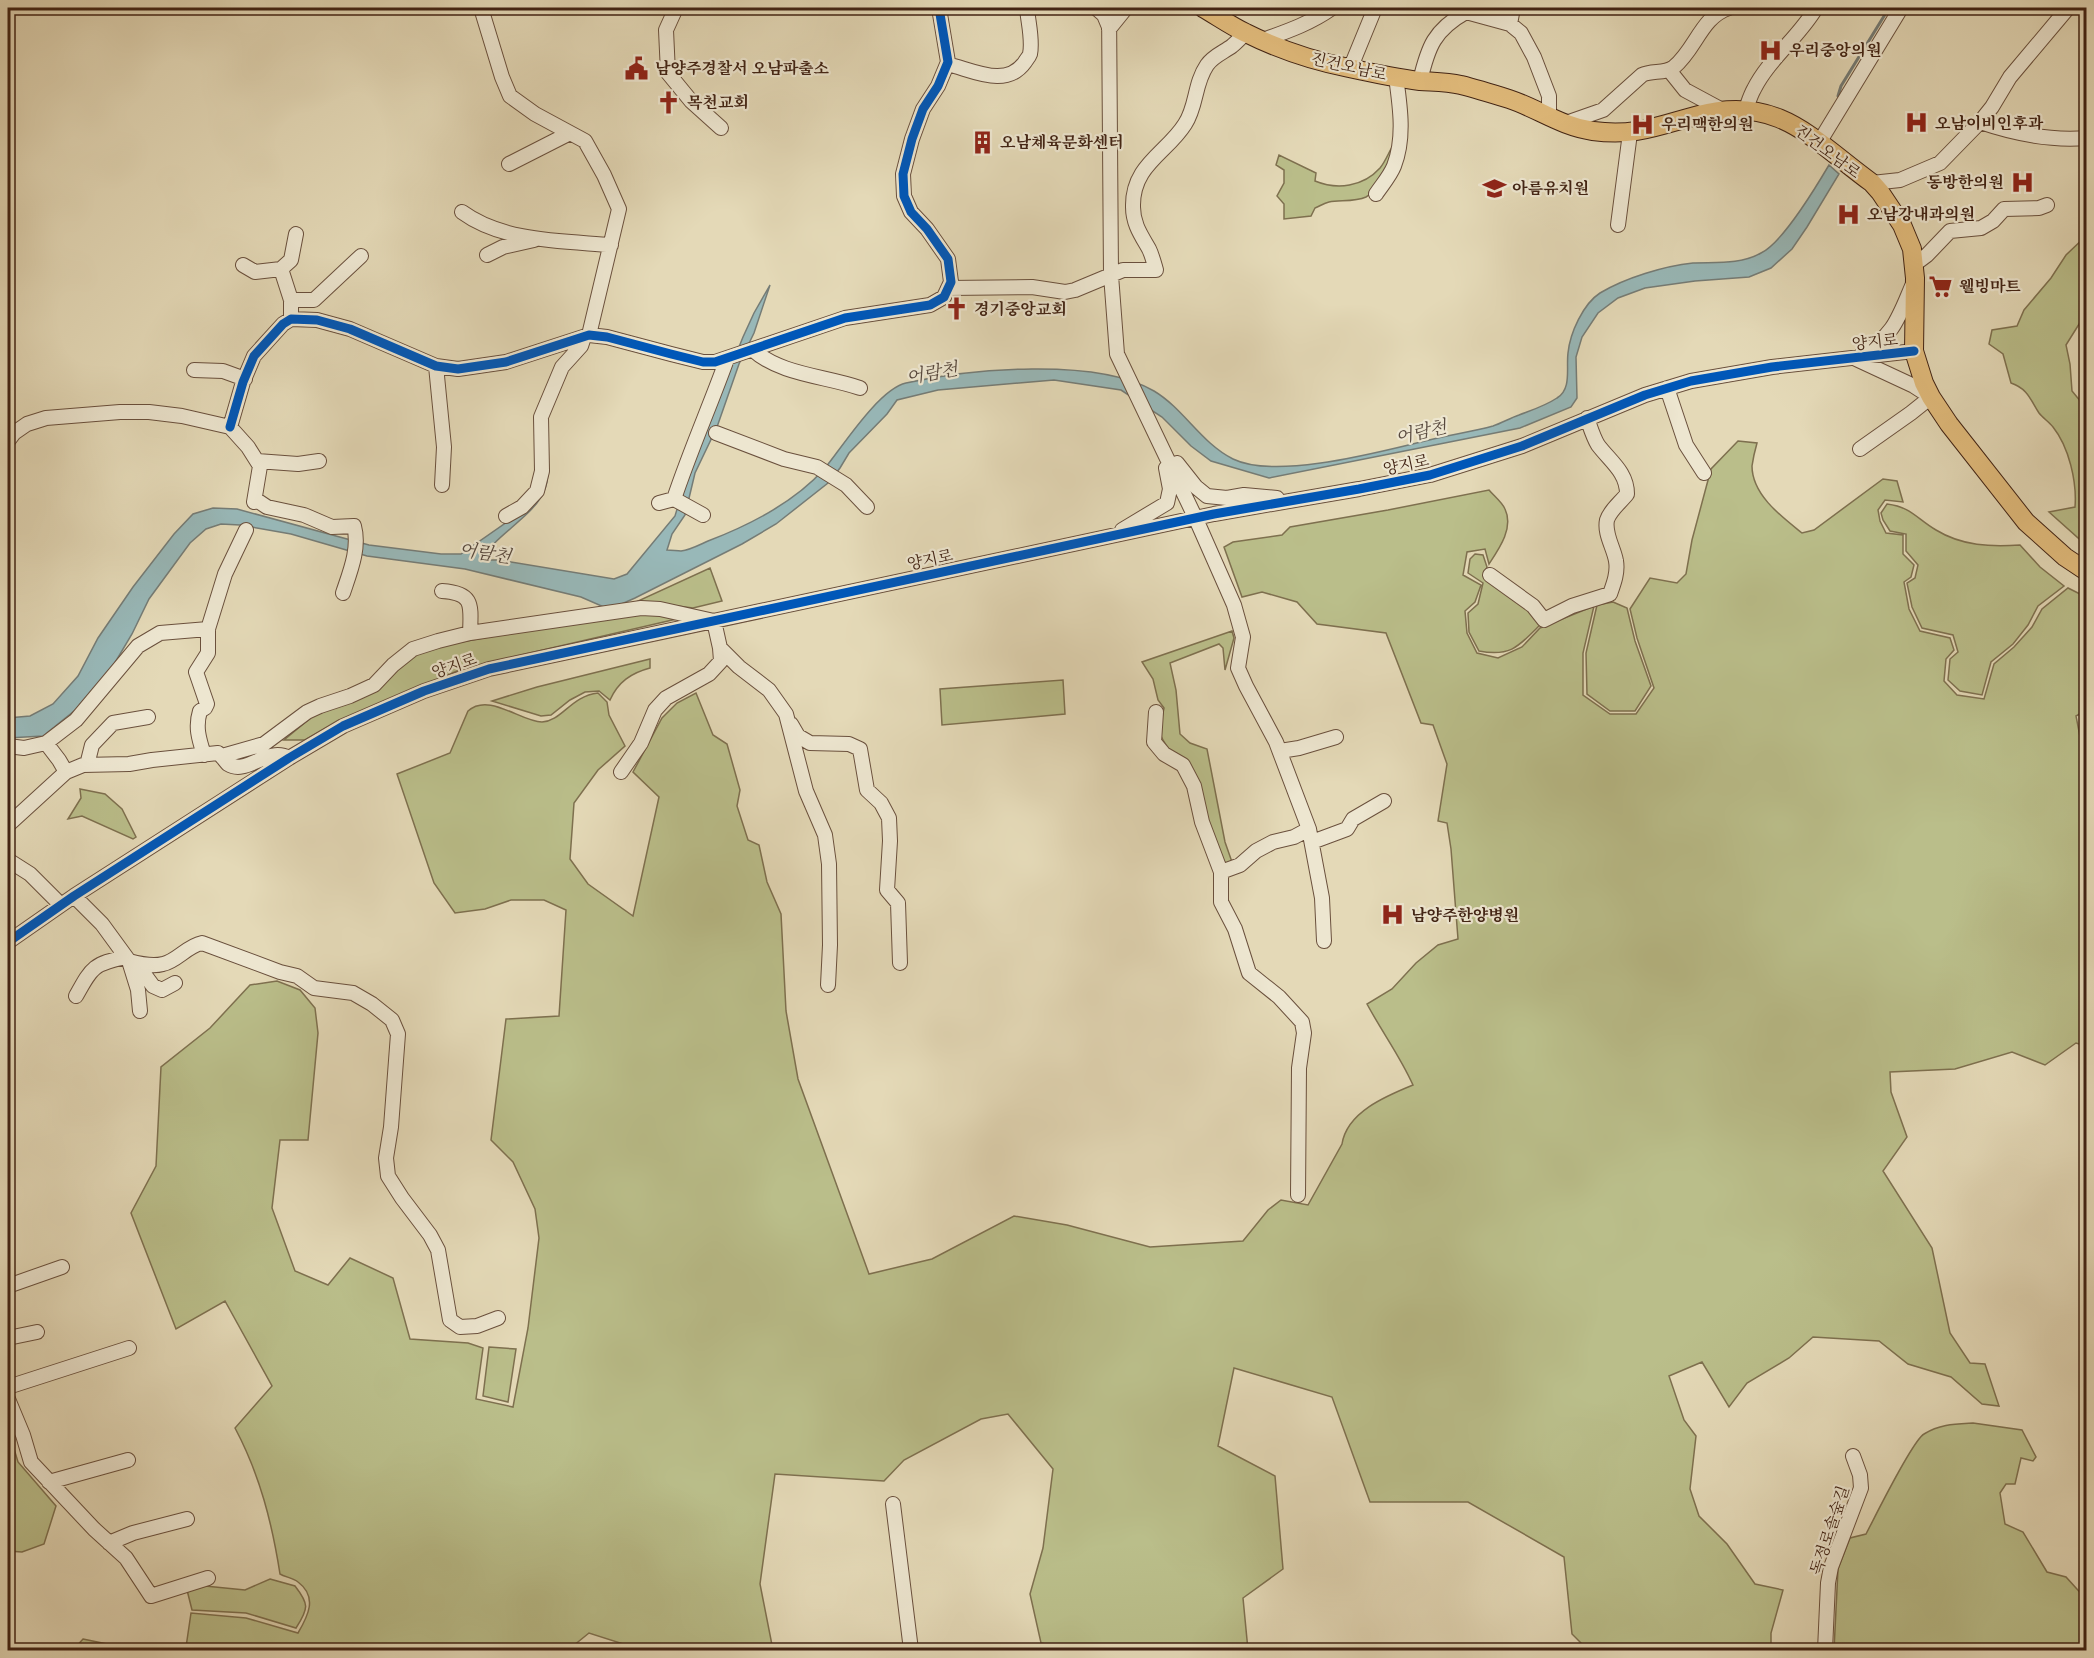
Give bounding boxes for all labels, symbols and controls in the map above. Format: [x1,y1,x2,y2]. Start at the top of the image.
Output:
hospital icon: 우리중앙의원 [1758,37,1784,63]
place label: 우리중앙의원 [1789,40,1882,60]
street label: 진건오남로 [1309,48,1389,85]
public building icon: 남양주경찰서 오남파출소 [624,55,650,81]
place label: 남양주경찰서 오남파출소 [655,58,830,78]
church icon: 목천교회 [656,89,682,115]
place label: 목천교회 [687,92,749,112]
hospital icon: 오남이비인후과 [1904,110,1930,136]
hospital icon: 우리맥한의원 [1630,111,1656,137]
place label: 오남이비인후과 [1935,113,2044,133]
place label: 우리맥한의원 [1661,114,1754,134]
street label: 진건오남로 [1791,120,1865,183]
building icon: 오남쳬육문화센터 [969,129,995,155]
place label: 오남쳬육문화센터 [1000,132,1124,152]
hospital icon: 동방한의원 [2009,169,2035,195]
place label: 동방한의원 [1927,172,2004,192]
school or university icon: 아름유치원 [1481,175,1507,201]
place label: 아름유치원 [1512,178,1589,198]
hospital icon: 오남강내과의원 [1836,201,1862,227]
place label: 오남강내과의원 [1867,204,1975,224]
supermarket icon: 웰빙마트 [1928,273,1954,299]
place label: 웰빙마트 [1959,276,2021,296]
church icon: 경기중앙교회 [943,296,969,322]
place label: 경기중앙교회 [974,299,1067,319]
street label: 양지로 [1851,329,1900,353]
water label: 어람천 [904,357,961,388]
water label: 어람천 [1393,415,1450,449]
street label: 양지로 [1381,449,1431,479]
water label: 어람천 [458,538,514,568]
street label: 양지로 [905,544,955,574]
street label: 양지로 [429,648,480,682]
hospital icon: 남양주한양병원 [1380,902,1406,928]
place label: 남양주한양병원 [1411,905,1519,925]
street label: 독정로솔숲길 [1805,1483,1853,1577]

